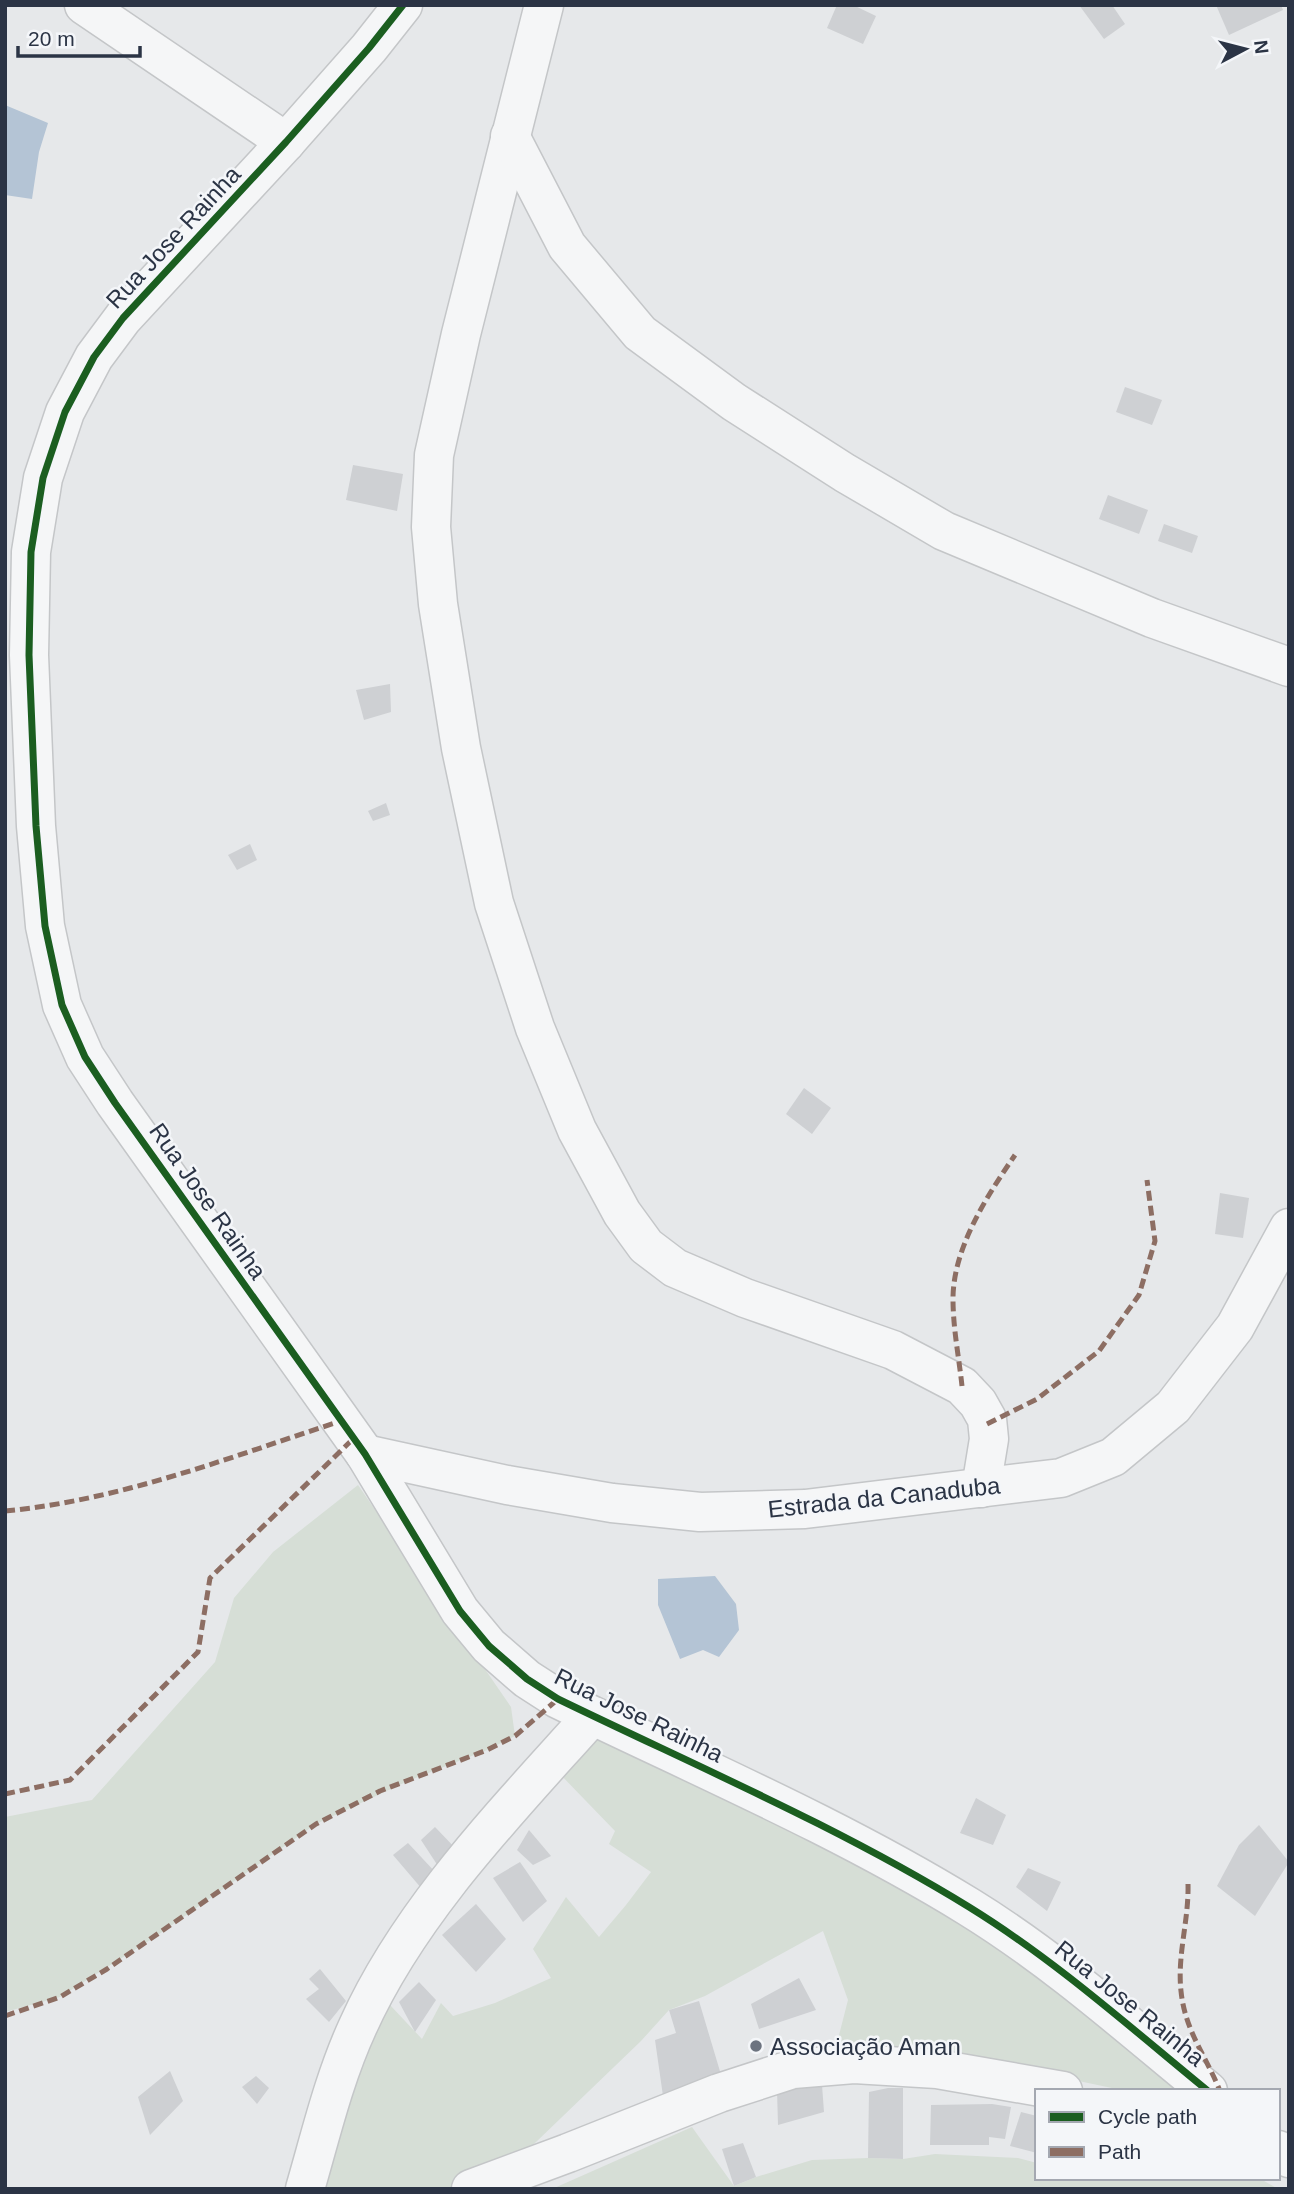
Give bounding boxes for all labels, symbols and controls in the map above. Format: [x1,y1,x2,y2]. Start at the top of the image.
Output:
scale bar [18,14,140,58]
north arrow [1210,14,1280,84]
text: 20 m [28,27,75,50]
text: N [1250,39,1273,55]
street label: Rua Jose Rainha [100,160,246,314]
street label: Rua Jose Rainha [144,1118,272,1285]
street label: Estrada da Canaduba [766,1471,1002,1523]
street label: Rua Jose Rainha [550,1663,728,1768]
street label: Rua Jose Rainha [1050,1935,1211,2072]
place label: Associação Aman [770,2033,961,2060]
marker: Associação Aman [748,2038,764,2054]
legend [1035,2089,1280,2180]
text: Cycle path [1098,2105,1197,2128]
text: Path [1098,2140,1141,2163]

